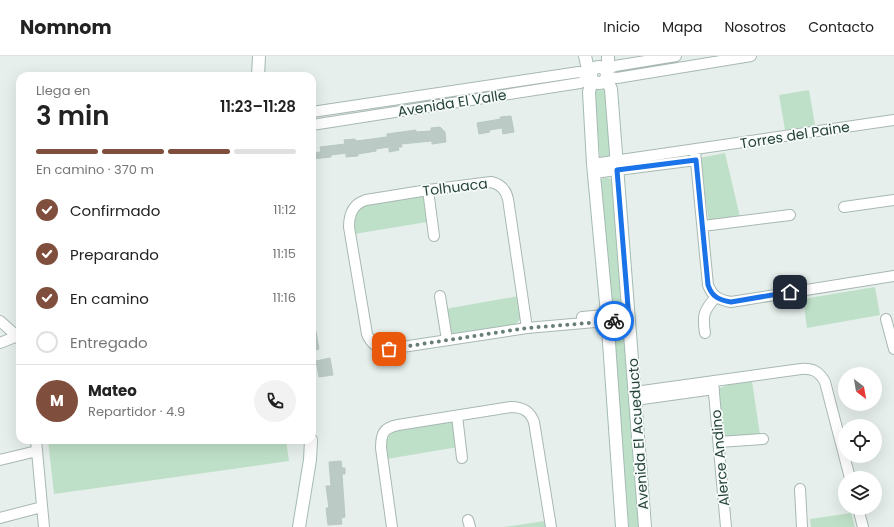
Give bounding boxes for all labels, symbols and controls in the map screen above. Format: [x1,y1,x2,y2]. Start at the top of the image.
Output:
text: Nomnom [20,14,112,41]
text: Inicio [603,17,640,37]
text: Mapa [662,17,703,37]
text: Nosotros [725,17,786,37]
text: Contacto [808,17,874,37]
text: Llega en [36,81,90,100]
street label: Avenida El Valle [396,84,508,121]
text: 11:23–11:28 [220,96,296,117]
text: 3 min [36,98,109,134]
street label: Torres del Paine [739,116,852,154]
text: En camino · 370 m [36,160,154,179]
street label: Tolhuaca [421,173,489,201]
icon: check [36,199,58,221]
text: Confirmado [70,200,160,221]
text: 11:12 [273,200,296,219]
icon: check [36,243,58,265]
text: Preparando [70,244,159,265]
text: 11:15 [273,244,296,263]
pin [773,275,807,309]
icon: home [779,281,801,303]
icon: check [36,287,58,309]
text: En camino [70,288,149,309]
text: 11:16 [272,288,296,307]
courier [594,301,634,341]
icon: bike [603,310,625,332]
text: Entregado [70,332,148,353]
pin [372,332,406,366]
icon: bag [378,338,400,360]
street label: Avenida El Acueducto [623,357,653,510]
north arrow [838,367,882,411]
map controls [838,367,882,515]
text: Mateo [88,380,137,401]
button: phone [254,380,296,422]
text: M [50,390,64,411]
text: Repartidor · 4.9 [88,402,185,421]
street label: Alerce Andino [706,409,734,507]
button: locate [838,419,882,463]
button: layers [838,471,882,515]

